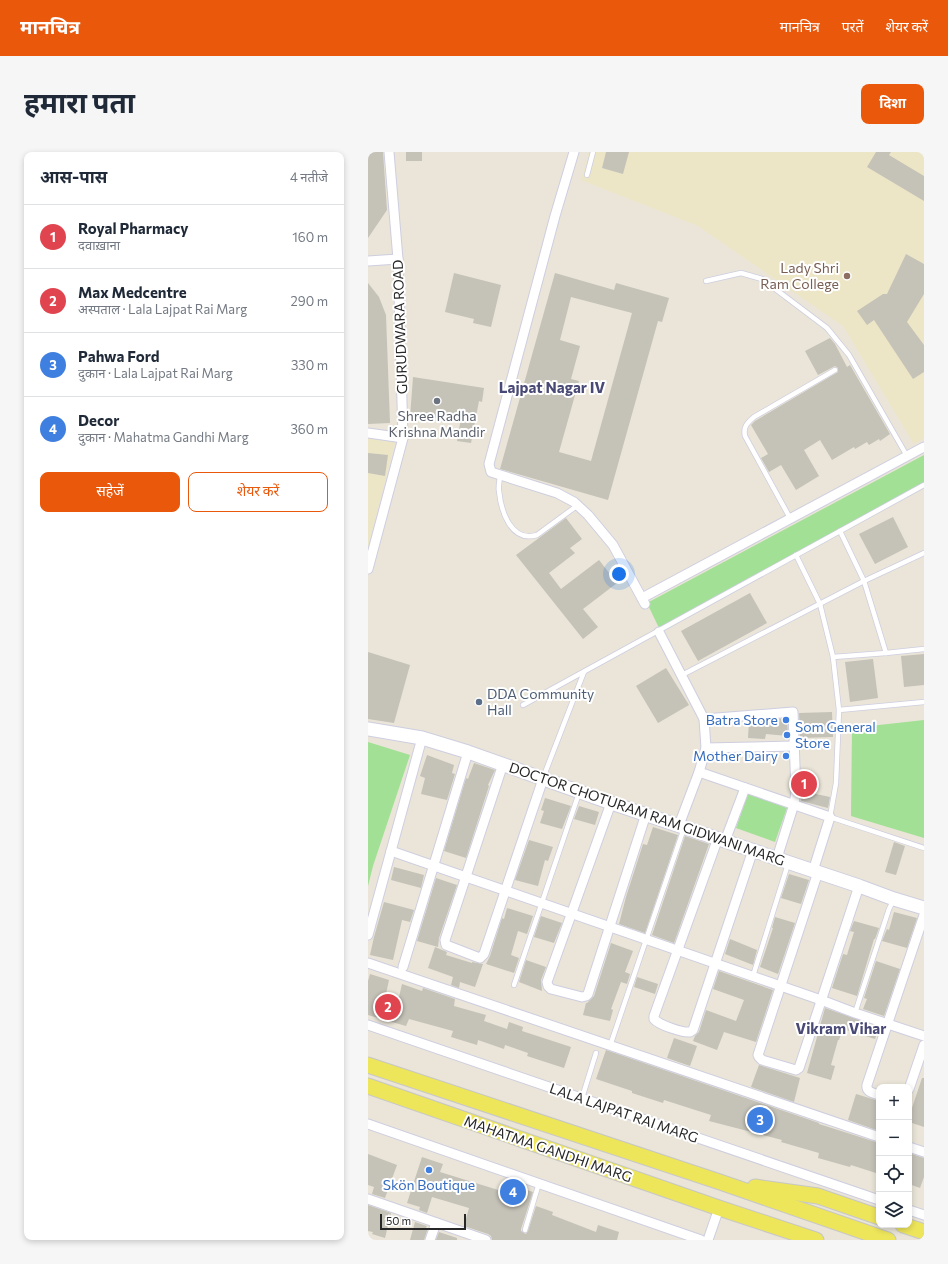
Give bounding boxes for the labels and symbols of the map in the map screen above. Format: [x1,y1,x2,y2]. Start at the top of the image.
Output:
street label: GURUDWARA ROAD [389,259,410,395]
place label: Lady Shri Ram College [760,259,839,292]
marker: Lady Shri Ram College [842,271,852,281]
district label: Lajpat Nagar IV [499,378,606,396]
marker: Shree Radha Krishna Mandir [432,396,442,406]
place label: Shree Radha Krishna Mandir [389,407,486,440]
your location [609,564,629,584]
place label: DDA Community Hall [487,685,594,718]
marker: DDA Community Hall [474,697,484,707]
place label: Batra Store [706,711,778,728]
marker: Batra Store [781,715,791,725]
place label: Som General Store [795,718,876,751]
marker: Som General Store [782,730,792,740]
place label: Mother Dairy [693,747,778,764]
marker: Mother Dairy [781,751,791,761]
street label: DOCTOR CHOTURAM RAM GIDWANI MARG [507,758,787,869]
pin: 1 [791,769,817,799]
pin: 2 [375,992,401,1022]
district label: Vikram Vihar [796,1019,886,1037]
street label: LALA LAJPAT RAI MARG [548,1079,701,1146]
pin: 3 [747,1105,773,1135]
street label: MAHATMA GANDHI MARG [462,1112,634,1185]
marker: Skön Boutique [424,1165,434,1175]
place label: Skön Boutique [383,1176,475,1193]
pin: 4 [500,1177,526,1207]
scale bar [380,1212,466,1231]

